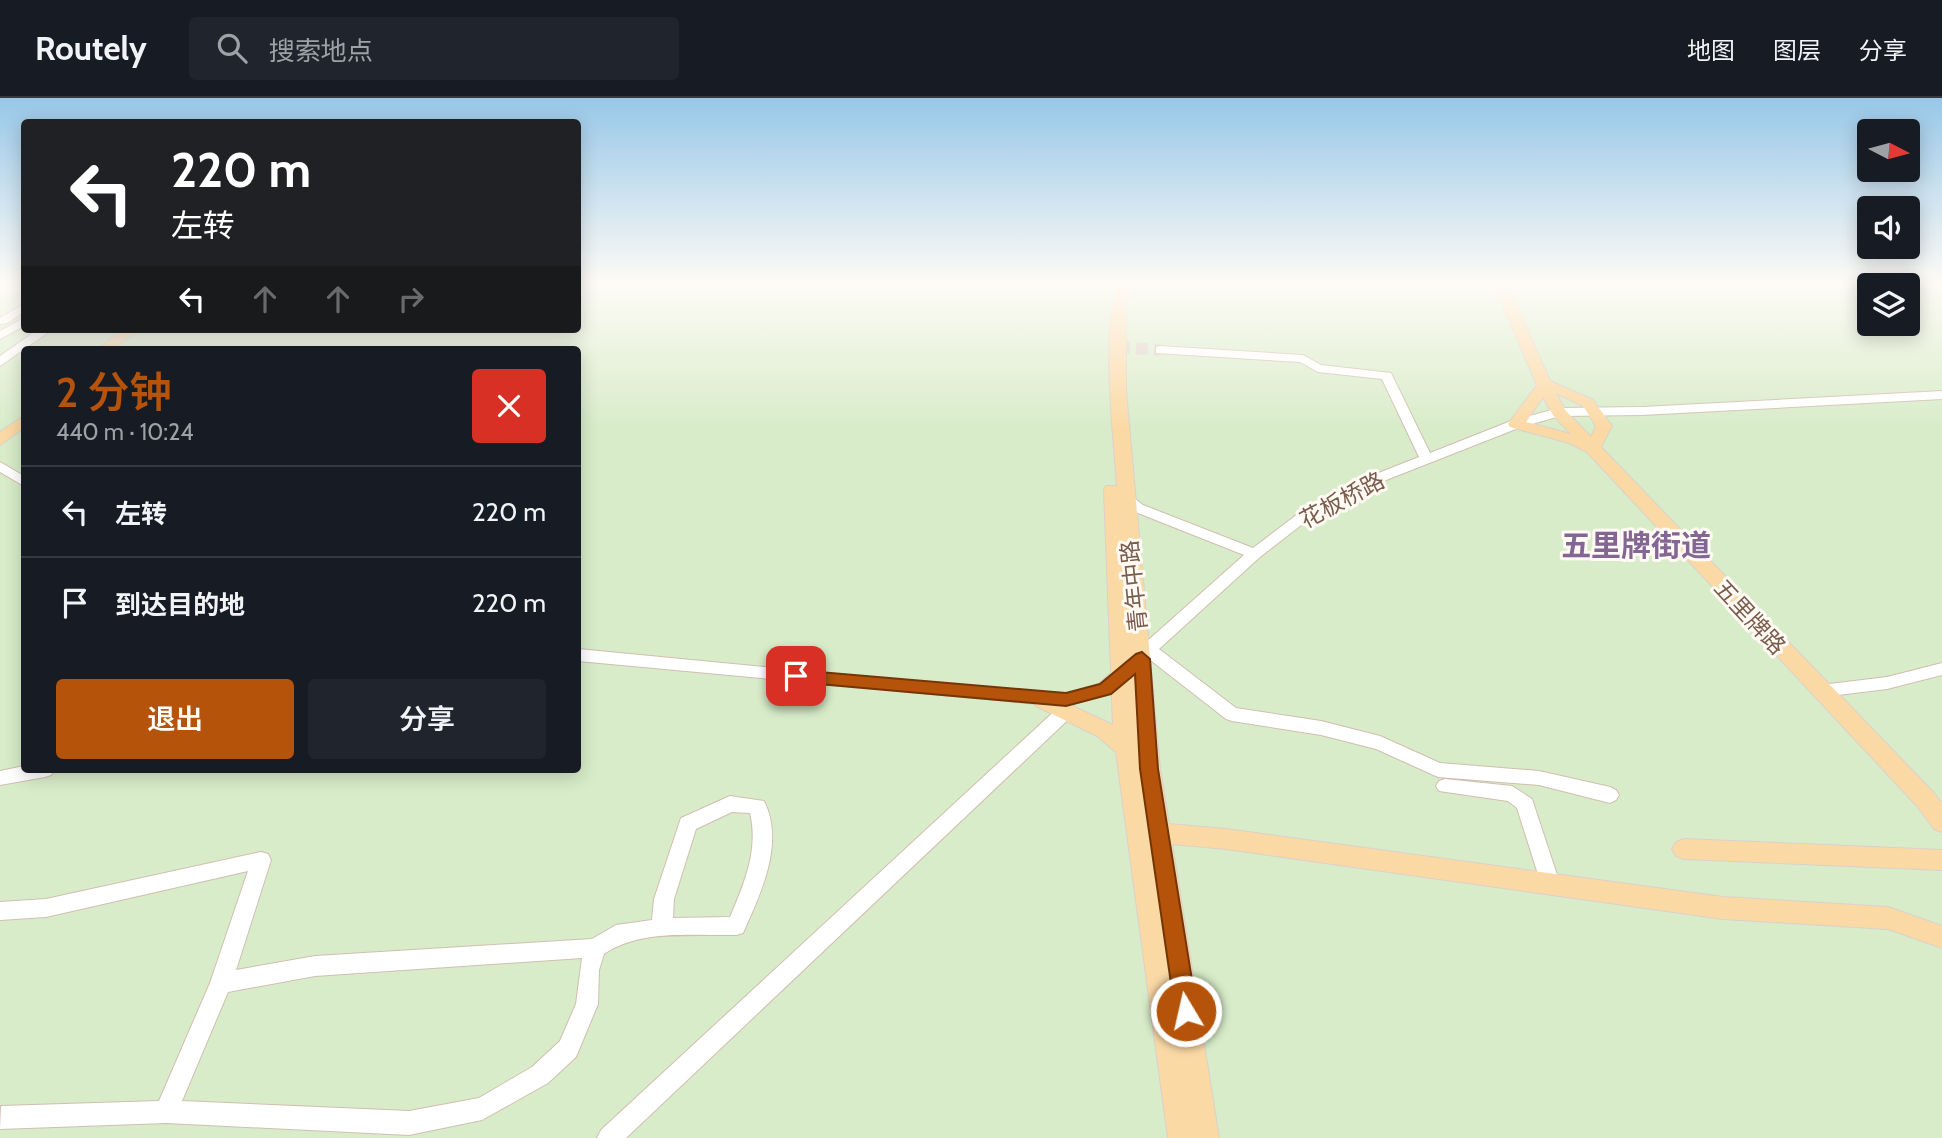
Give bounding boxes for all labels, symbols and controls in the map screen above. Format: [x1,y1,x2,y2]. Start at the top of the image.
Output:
search box [189,17,679,80]
text: Routely [35,28,147,68]
icon: search [213,29,251,67]
text: 搜索地点 [269,35,373,67]
text: 地图 [1687,36,1735,65]
text: 图层 [1773,36,1821,65]
text: 分享 [1859,36,1907,65]
north arrow [1857,119,1920,182]
map controls [1857,119,1920,336]
text: 220 m [171,140,311,199]
icon: left [56,147,147,238]
button: sound [1857,196,1920,259]
text: 左转 [171,206,235,245]
button: layers [1857,273,1920,336]
icon: left [173,280,211,318]
icon: ahead [246,280,284,318]
icon: ahead [319,280,357,318]
icon: right [392,280,430,318]
text: 2 分钟 [56,366,172,418]
button: close [472,369,546,443]
text: 440 m · 10:24 [56,418,194,446]
street label: 花板桥路 [1295,466,1389,534]
icon: left [56,493,94,531]
text: 220 m [472,496,546,528]
text: 左转 [115,498,167,530]
district label: 五里牌街道 [1561,527,1711,564]
street label: 青年中路 [1115,539,1153,633]
street label: 五里牌路 [1708,574,1792,660]
icon: arrive [56,584,94,622]
text: 220 m [472,587,546,619]
text: 到达目的地 [115,589,245,621]
pin [766,646,826,706]
icon: arrive [777,657,815,695]
button: 退出 [56,679,294,759]
button: 分享 [308,679,546,759]
position arrow [1149,974,1223,1048]

